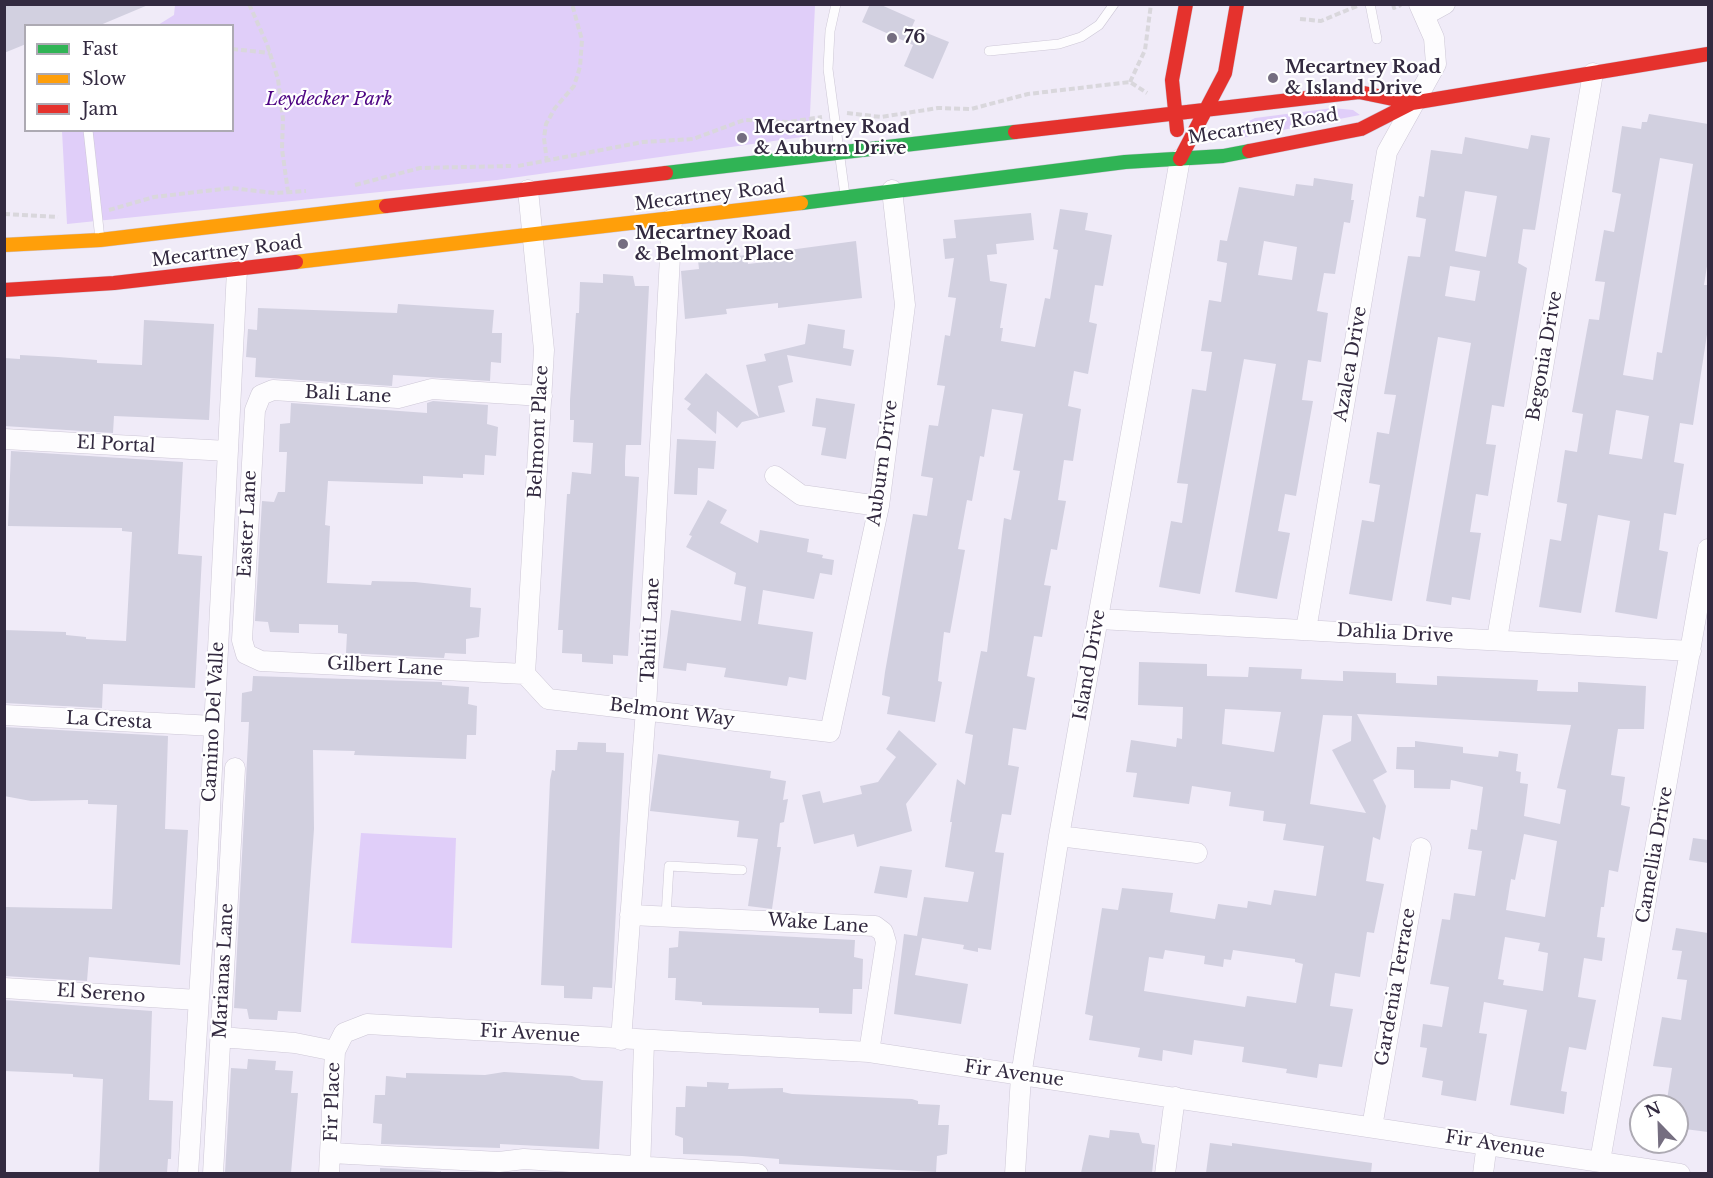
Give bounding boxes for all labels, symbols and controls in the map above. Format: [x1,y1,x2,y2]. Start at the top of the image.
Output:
legend [24,24,234,132]
place label: 76 [904,27,925,49]
marker: 76 [885,31,899,45]
text: Fast [82,38,118,60]
place label: Mecartney Road & Island Drive [1285,57,1441,100]
text: Slow [82,68,126,90]
marker: Mecartney Road & Island Drive [1266,71,1280,85]
park label: Leydecker Park [266,89,392,111]
text: Jam [82,98,118,120]
street label: Mecartney Road [1186,104,1340,150]
place label: Mecartney Road & Auburn Drive [754,117,910,160]
marker: Mecartney Road & Auburn Drive [735,131,749,145]
street label: Mecartney Road [633,176,787,216]
place label: Mecartney Road & Belmont Place [635,223,794,266]
street label: Mecartney Road [150,232,304,272]
marker: Mecartney Road & Belmont Place [616,237,630,251]
street label: Begonia Drive [1523,289,1567,423]
street label: Azalea Drive [1330,305,1372,423]
street label: Belmont Place [525,365,553,499]
street label: Bali Lane [304,382,392,408]
street label: Auburn Drive [863,399,903,527]
street label: El Portal [76,432,156,458]
street label: Easter Lane [234,470,262,578]
street label: Tahiti Lane [637,577,665,683]
street label: Island Drive [1070,608,1110,722]
street label: Dahlia Drive [1336,620,1454,648]
street label: Camino Del Valle [199,641,229,803]
street label: Gilbert Lane [326,653,444,681]
street label: Belmont Way [608,695,736,731]
street label: La Cresta [65,708,153,734]
street label: Camellia Drive [1632,785,1678,925]
street label: Marianas Lane [210,903,238,1039]
street label: Gardenia Terrace [1371,906,1421,1068]
street label: Wake Lane [767,910,869,938]
street label: El Sereno [56,980,146,1008]
street label: Fir Avenue [479,1021,581,1047]
street label: Fir Avenue [963,1056,1065,1092]
street label: Fir Place [321,1062,345,1142]
north arrow [1629,1094,1689,1154]
text: N [1642,1097,1664,1121]
street label: Fir Avenue [1444,1126,1546,1164]

